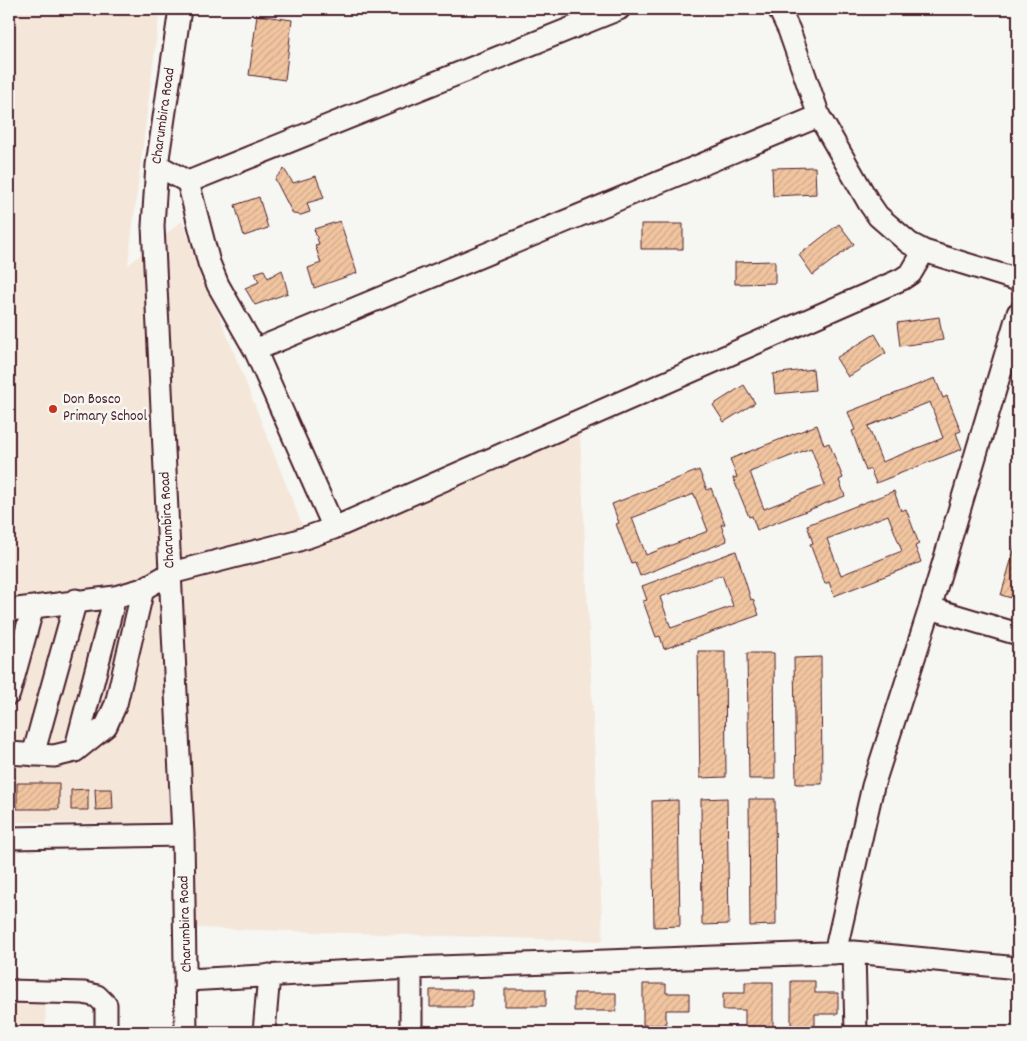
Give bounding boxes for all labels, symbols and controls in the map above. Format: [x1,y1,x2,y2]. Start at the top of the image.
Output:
street label: Charumbira Road [146,66,182,166]
place label: Don Bosco Primary School [63,389,147,428]
marker: Don Bosco Primary School [47,403,59,415]
street label: Charumbira Road [154,471,182,569]
street label: Charumbira Road [173,875,199,973]

